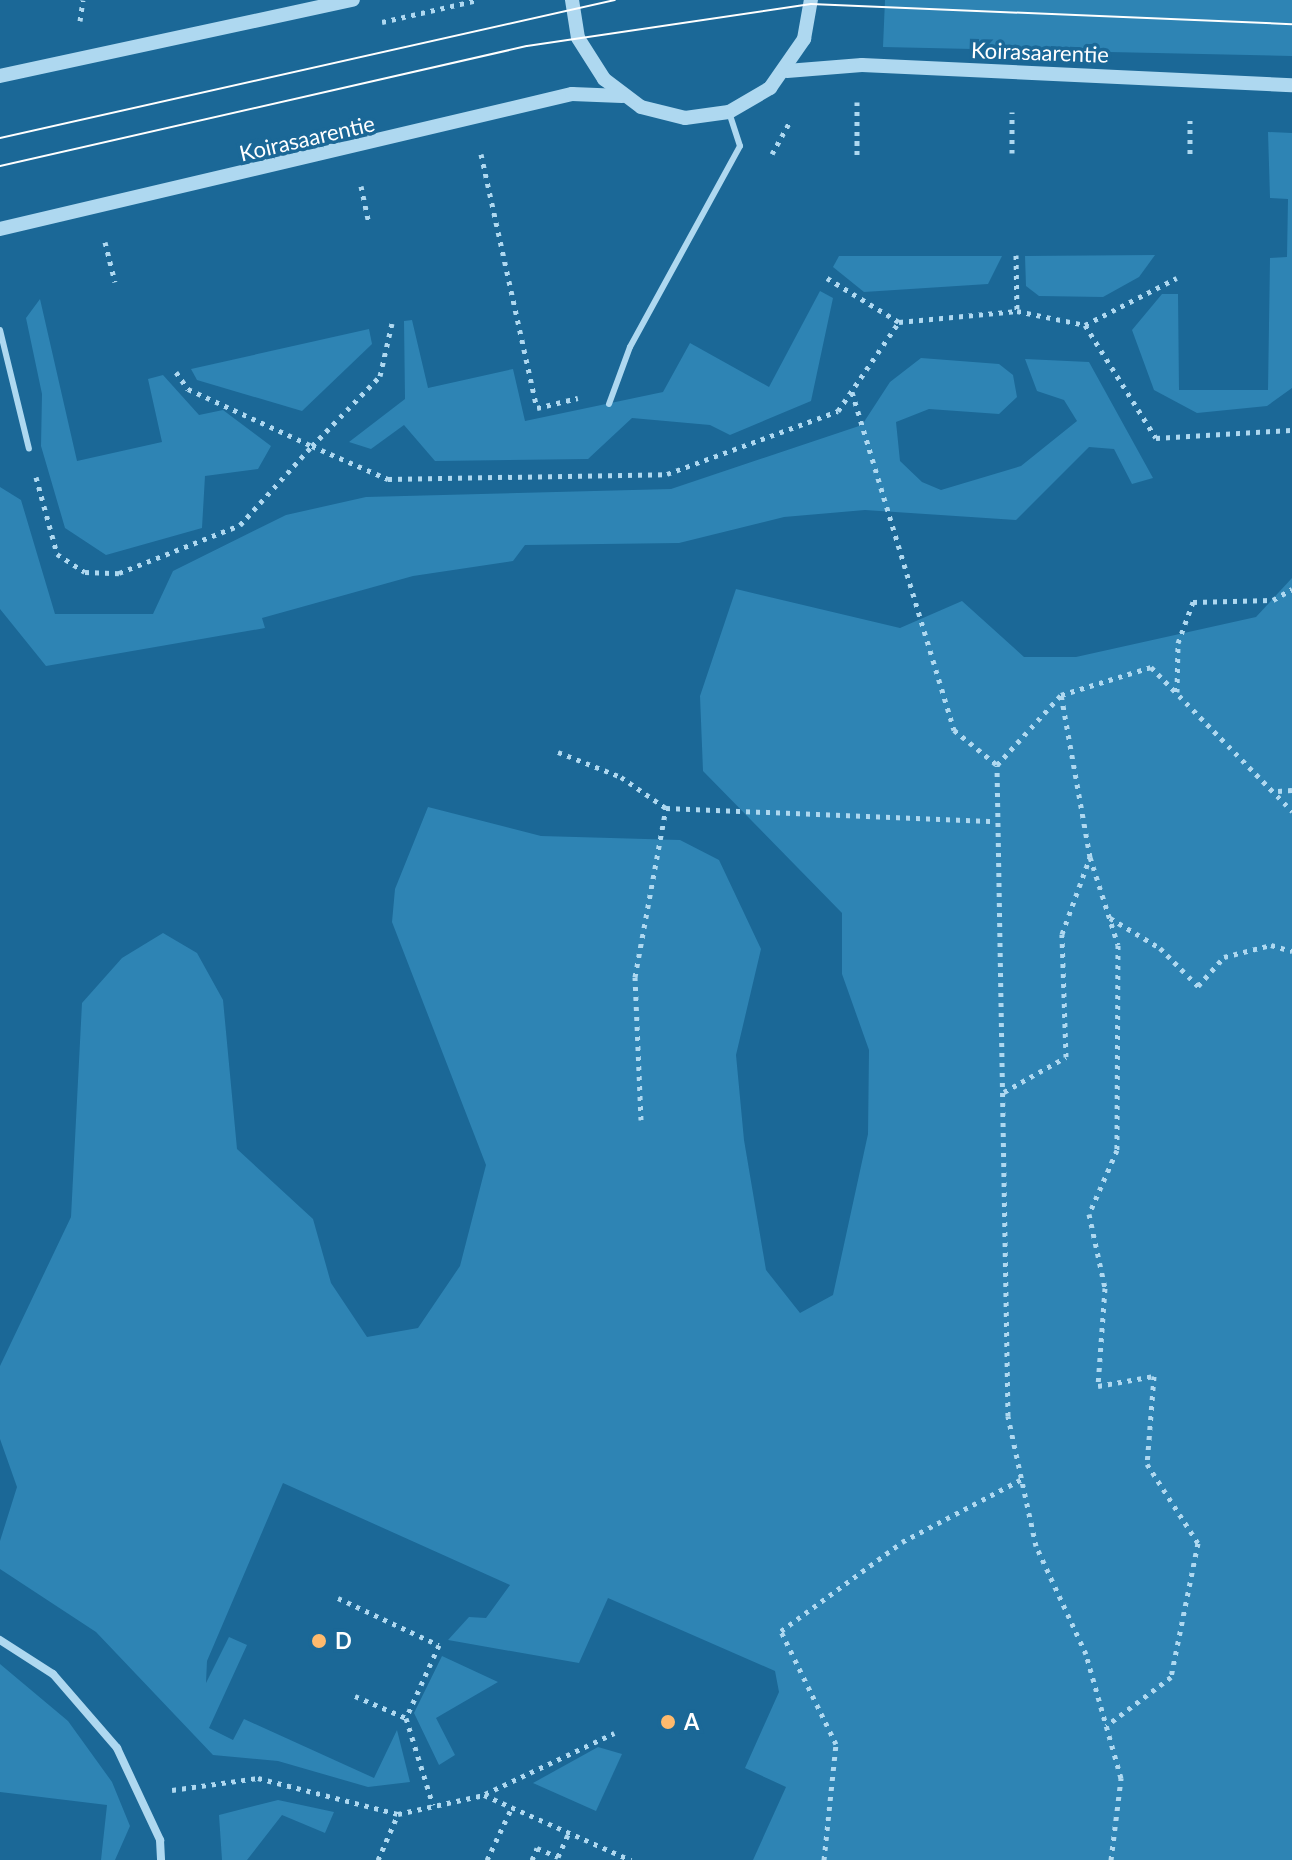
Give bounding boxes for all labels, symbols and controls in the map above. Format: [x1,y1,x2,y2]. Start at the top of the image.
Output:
street label: Koirasaarentie [971,36,1109,68]
street label: Koirasaarentie [237,110,377,166]
place label: D [335,1628,352,1654]
marker: D [310,1632,328,1650]
place label: A [684,1709,699,1735]
marker: A [659,1713,677,1731]

